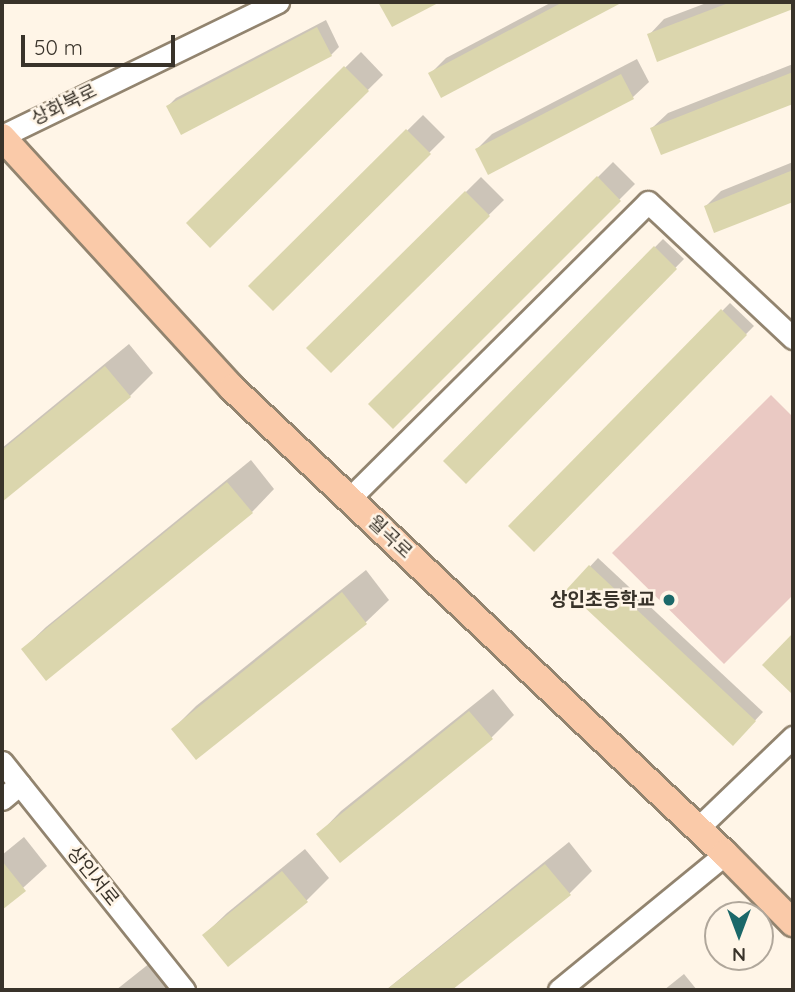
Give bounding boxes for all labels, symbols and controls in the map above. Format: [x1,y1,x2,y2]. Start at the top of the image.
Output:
scale bar [24,21,178,65]
text: 50 m [34,34,83,60]
street label: 상화북로 [28,79,100,131]
street label: 월곡로 [363,511,417,563]
place label: 상인초등학교 [550,589,655,611]
marker: 상인초등학교 [661,592,677,608]
street label: 상인서로 [62,842,124,910]
north arrow [704,901,774,971]
text: N [732,943,746,967]

